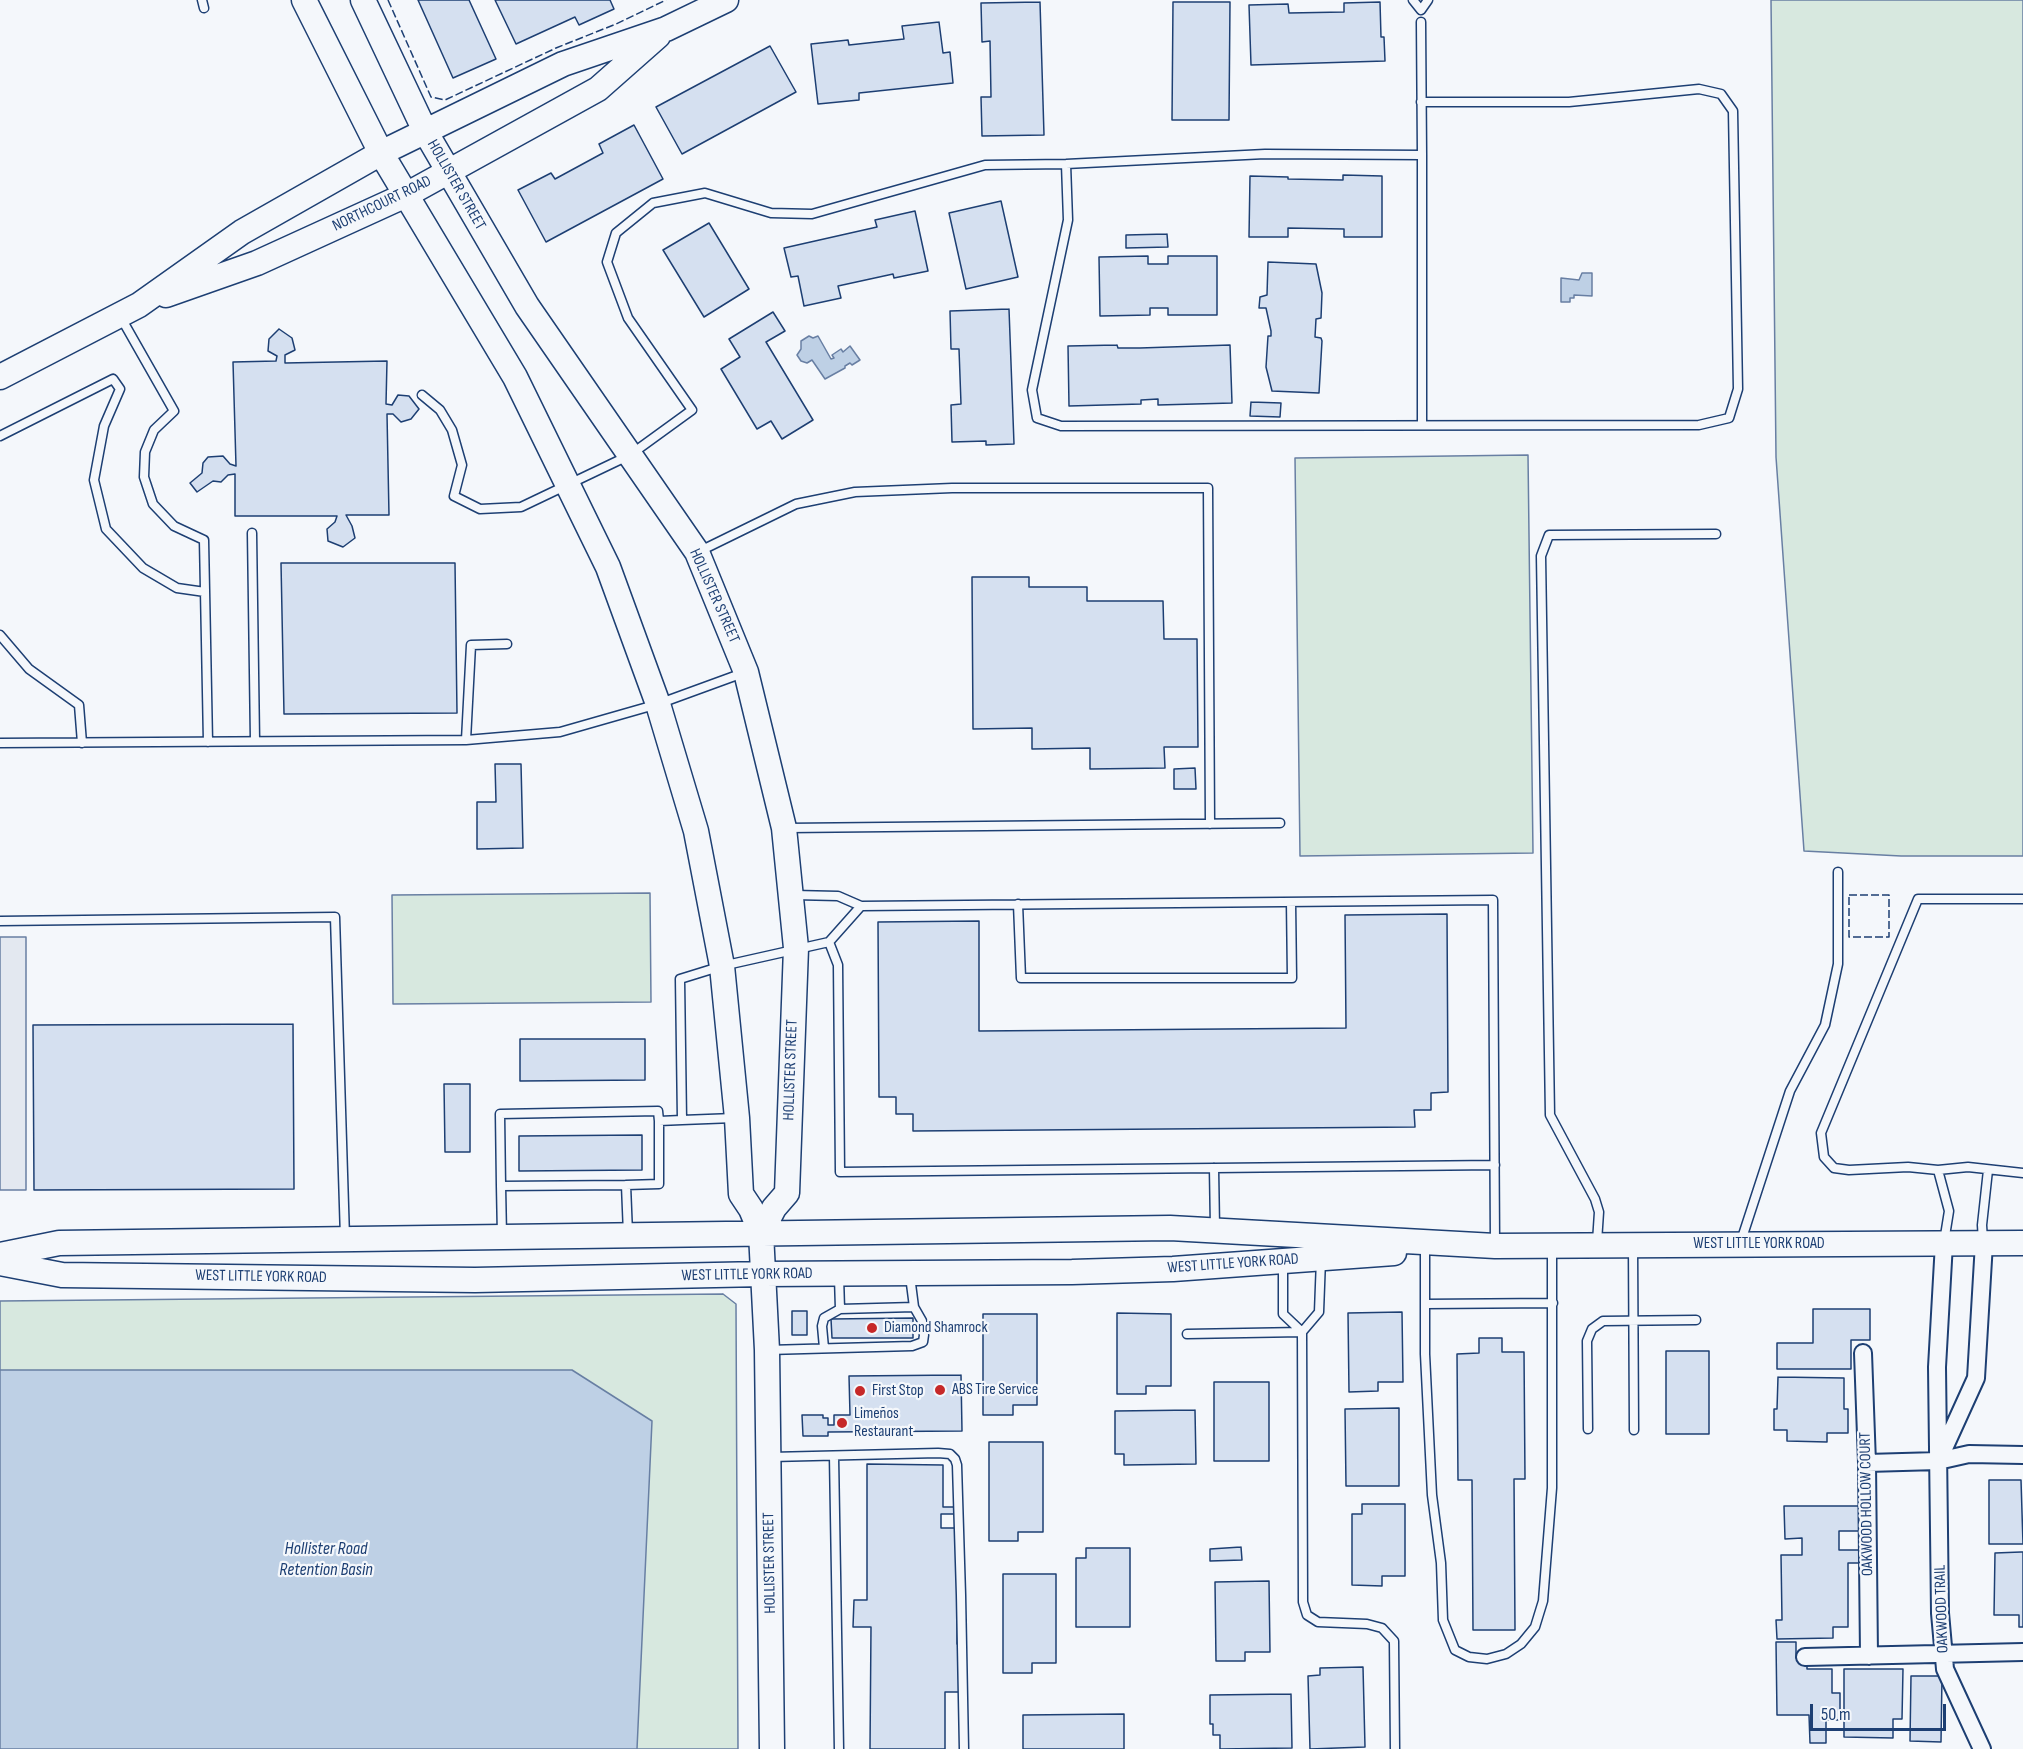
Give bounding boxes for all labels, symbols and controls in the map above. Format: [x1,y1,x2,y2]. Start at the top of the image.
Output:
street label: HOLLISTER STREET [422,136,490,234]
street label: NORTHCOURT ROAD [330,172,434,236]
street label: HOLLISTER STREET [685,546,743,646]
street label: HOLLISTER STREET [780,1019,802,1121]
street label: WEST LITTLE YORK ROAD [1693,1234,1825,1254]
street label: WEST LITTLE YORK ROAD [1167,1250,1299,1278]
street label: WEST LITTLE YORK ROAD [681,1264,813,1286]
street label: WEST LITTLE YORK ROAD [195,1266,327,1288]
place label: Diamond Shamrock [884,1318,988,1338]
marker: Diamond Shamrock [865,1321,879,1335]
place label: ABS Tire Service [952,1380,1038,1400]
place label: First Stop [872,1381,924,1401]
marker: ABS Tire Service [933,1383,947,1397]
marker: First Stop [853,1384,867,1398]
place label: Limeños Restaurant [854,1404,913,1442]
marker: Limeños Restaurant [835,1416,849,1430]
street label: OAKWOOD HOLLOW COURT [1856,1432,1878,1576]
street label: HOLLISTER STREET [760,1512,780,1614]
water label: Hollister Road Retention Basin [279,1538,373,1580]
street label: OAKWOOD TRAIL [1931,1564,1953,1654]
scale bar [1813,1692,1950,1730]
text: 50 m [1821,1704,1851,1725]

